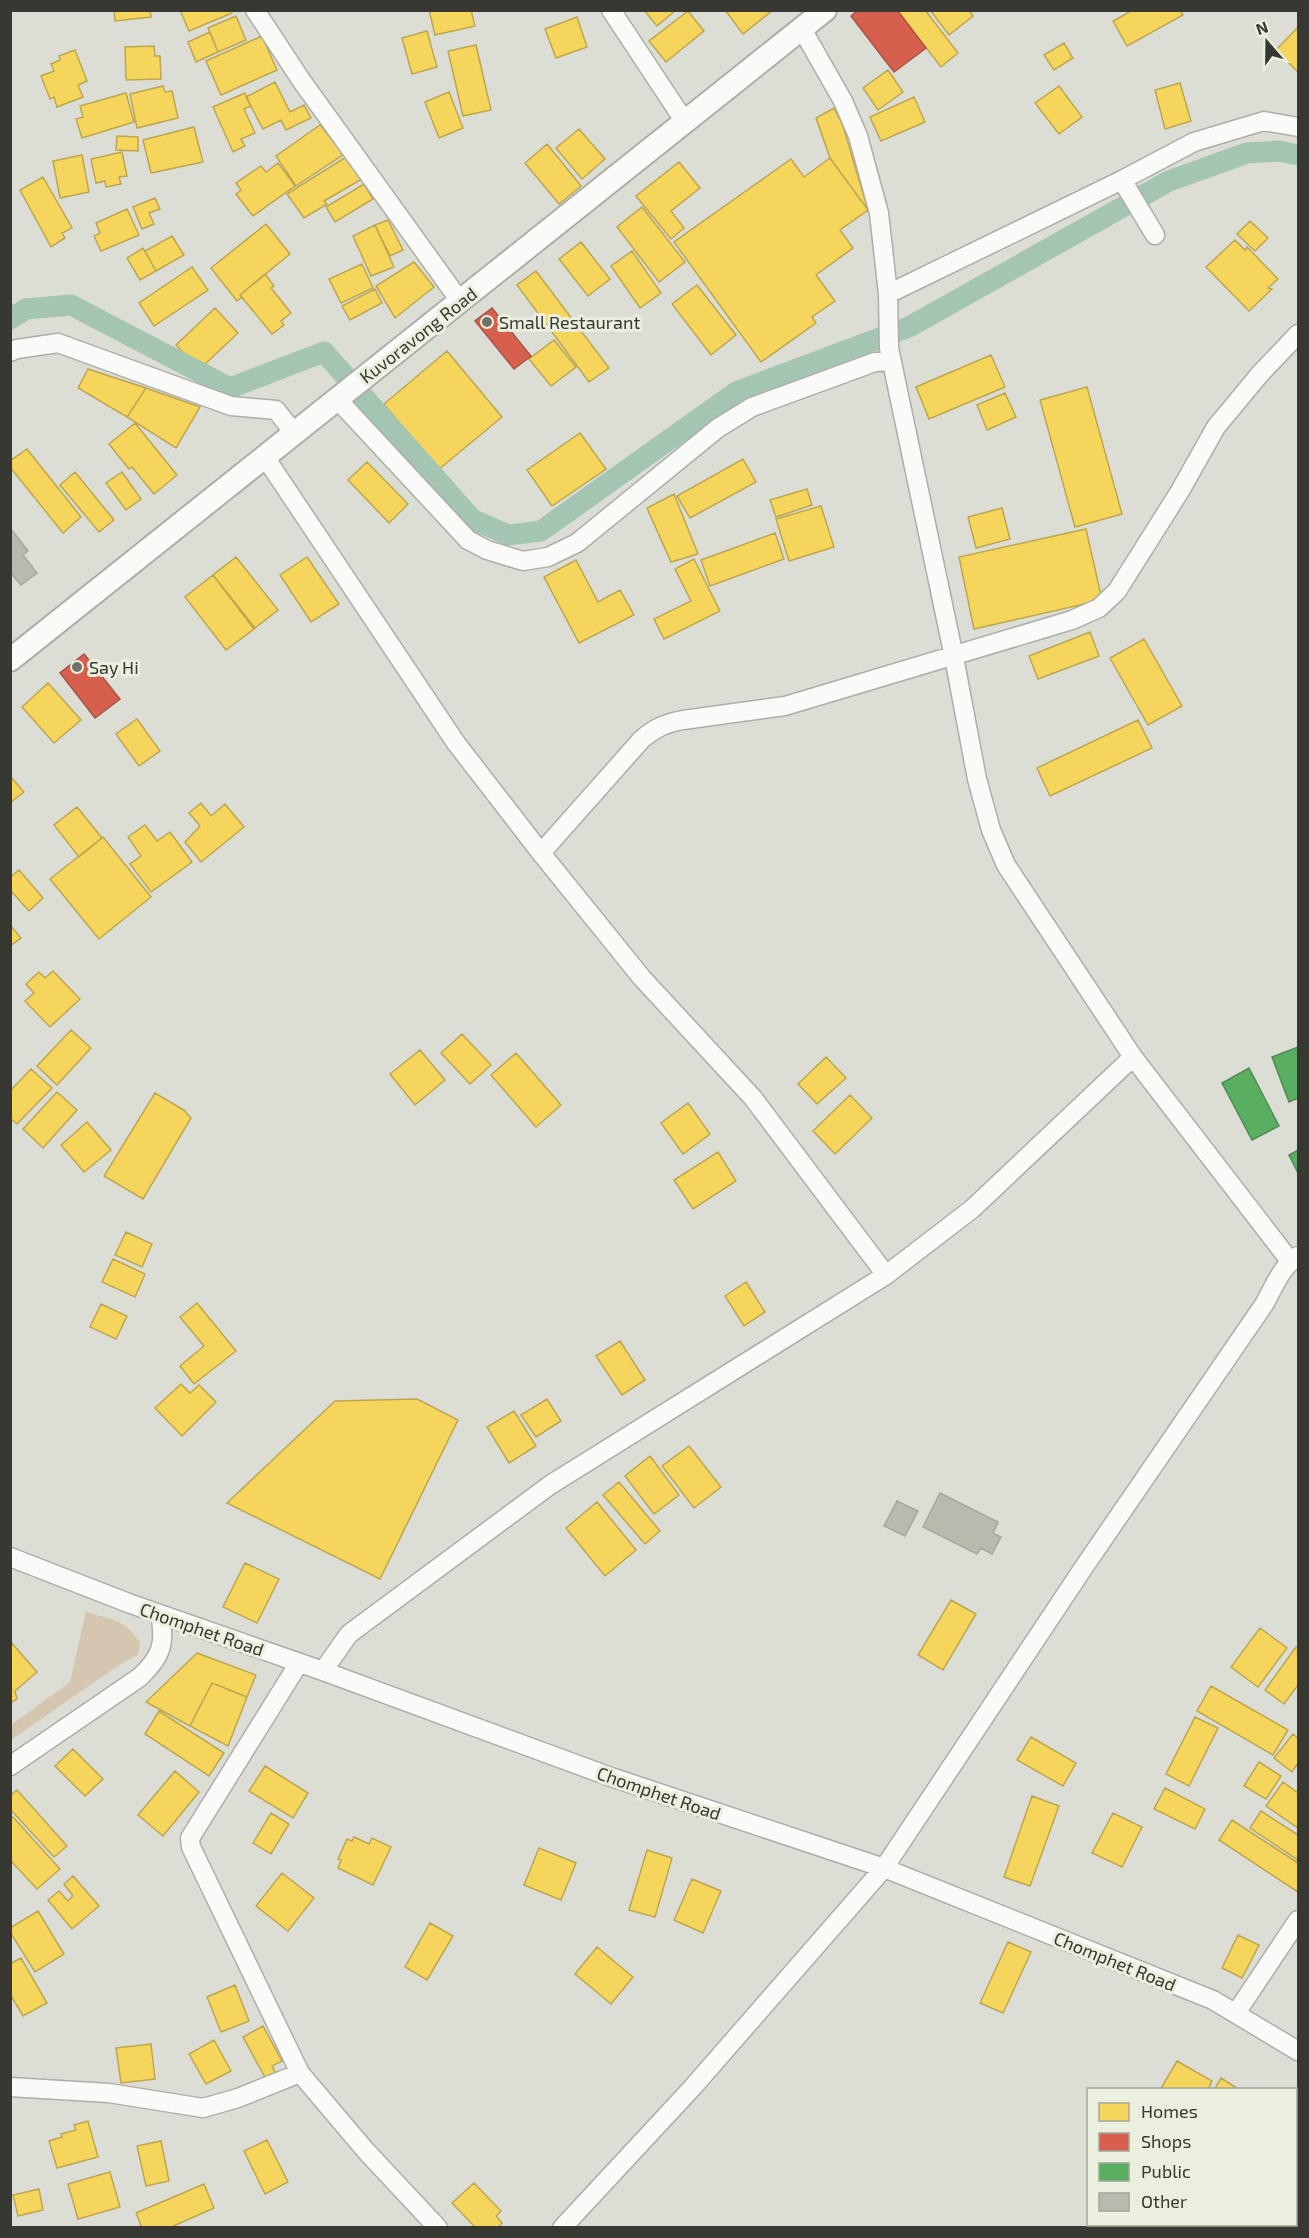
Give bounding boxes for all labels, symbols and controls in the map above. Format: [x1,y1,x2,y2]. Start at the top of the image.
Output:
north arrow [1237,12,1297,72]
text: N [1253,17,1270,38]
street label: Kuvoravong Road [355,282,481,388]
place label: Small Restaurant [499,311,640,333]
marker: Small Restaurant [480,315,494,329]
place label: Say Hi [89,656,139,678]
marker: Say Hi [70,660,84,674]
street label: Chomphet Road [137,1598,267,1660]
street label: Chomphet Road [594,1762,724,1824]
street label: Chomphet Road [1051,1927,1179,1995]
legend [1087,2088,1297,2226]
text: Homes [1141,2100,1198,2122]
text: Shops [1141,2130,1191,2152]
text: Public [1141,2160,1191,2182]
text: Other [1141,2190,1187,2212]

